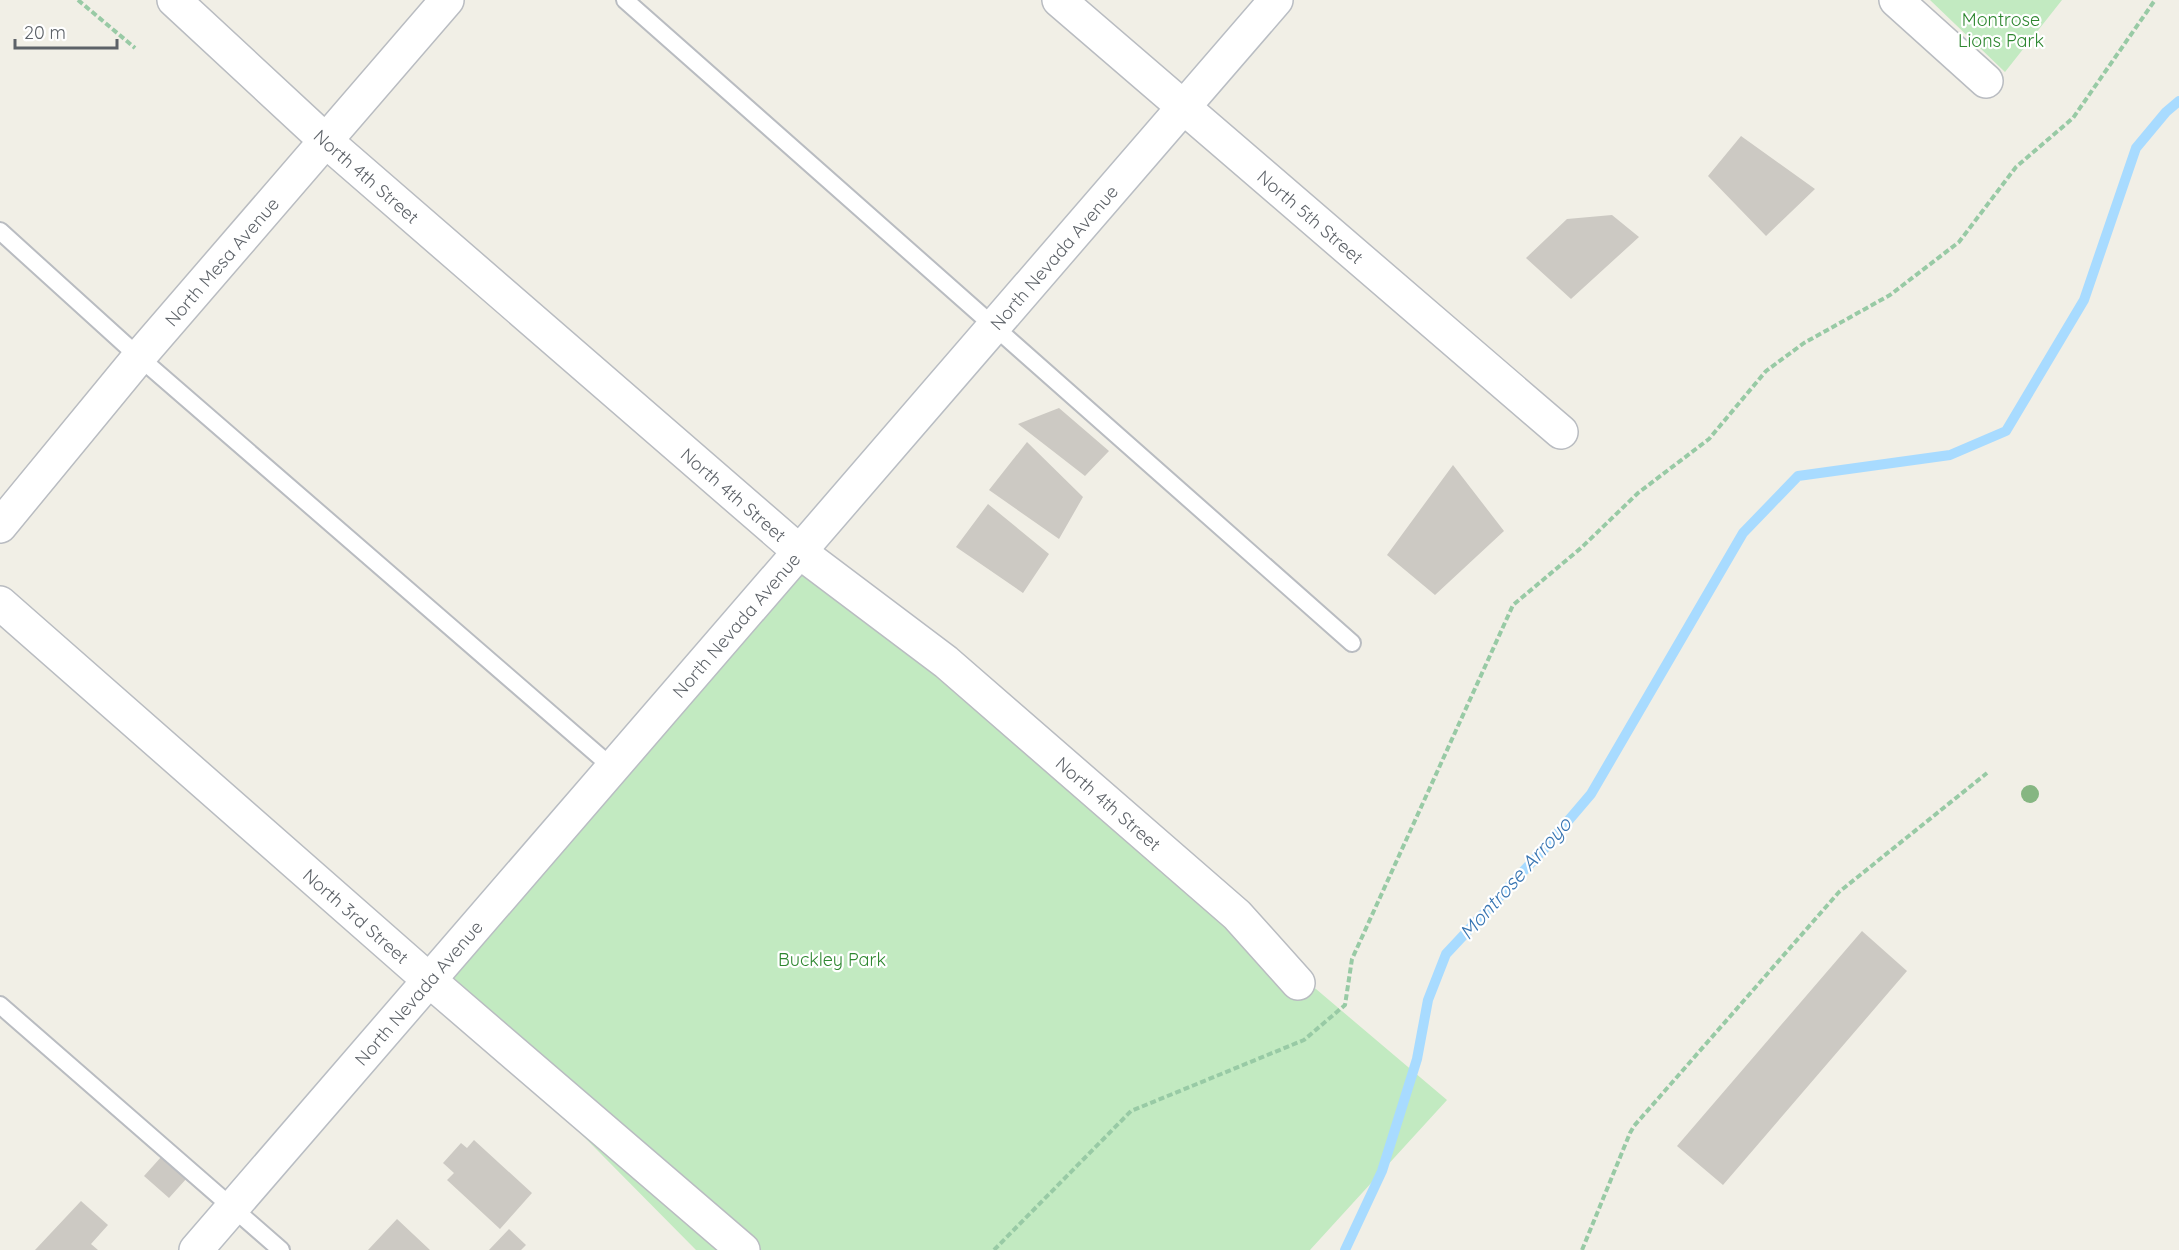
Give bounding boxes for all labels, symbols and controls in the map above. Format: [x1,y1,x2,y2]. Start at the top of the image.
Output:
park label: Montrose Lions Park [1958,8,2044,52]
scale bar [15,12,117,50]
text: 20 m [24,21,66,44]
street label: North 4th Street [309,124,424,228]
street label: North 5th Street [1253,165,1368,268]
street label: North Nevada Avenue [985,180,1123,334]
street label: North Mesa Avenue [159,192,283,331]
street label: North 4th Street [676,443,791,547]
street label: North Nevada Avenue [667,548,805,702]
street label: North 4th Street [1051,751,1166,855]
water label: Montrose Arroyo [1454,811,1577,944]
street label: North 3rd Street [298,863,414,969]
street label: North Nevada Avenue [349,916,487,1070]
park label: Buckley Park [778,948,886,971]

